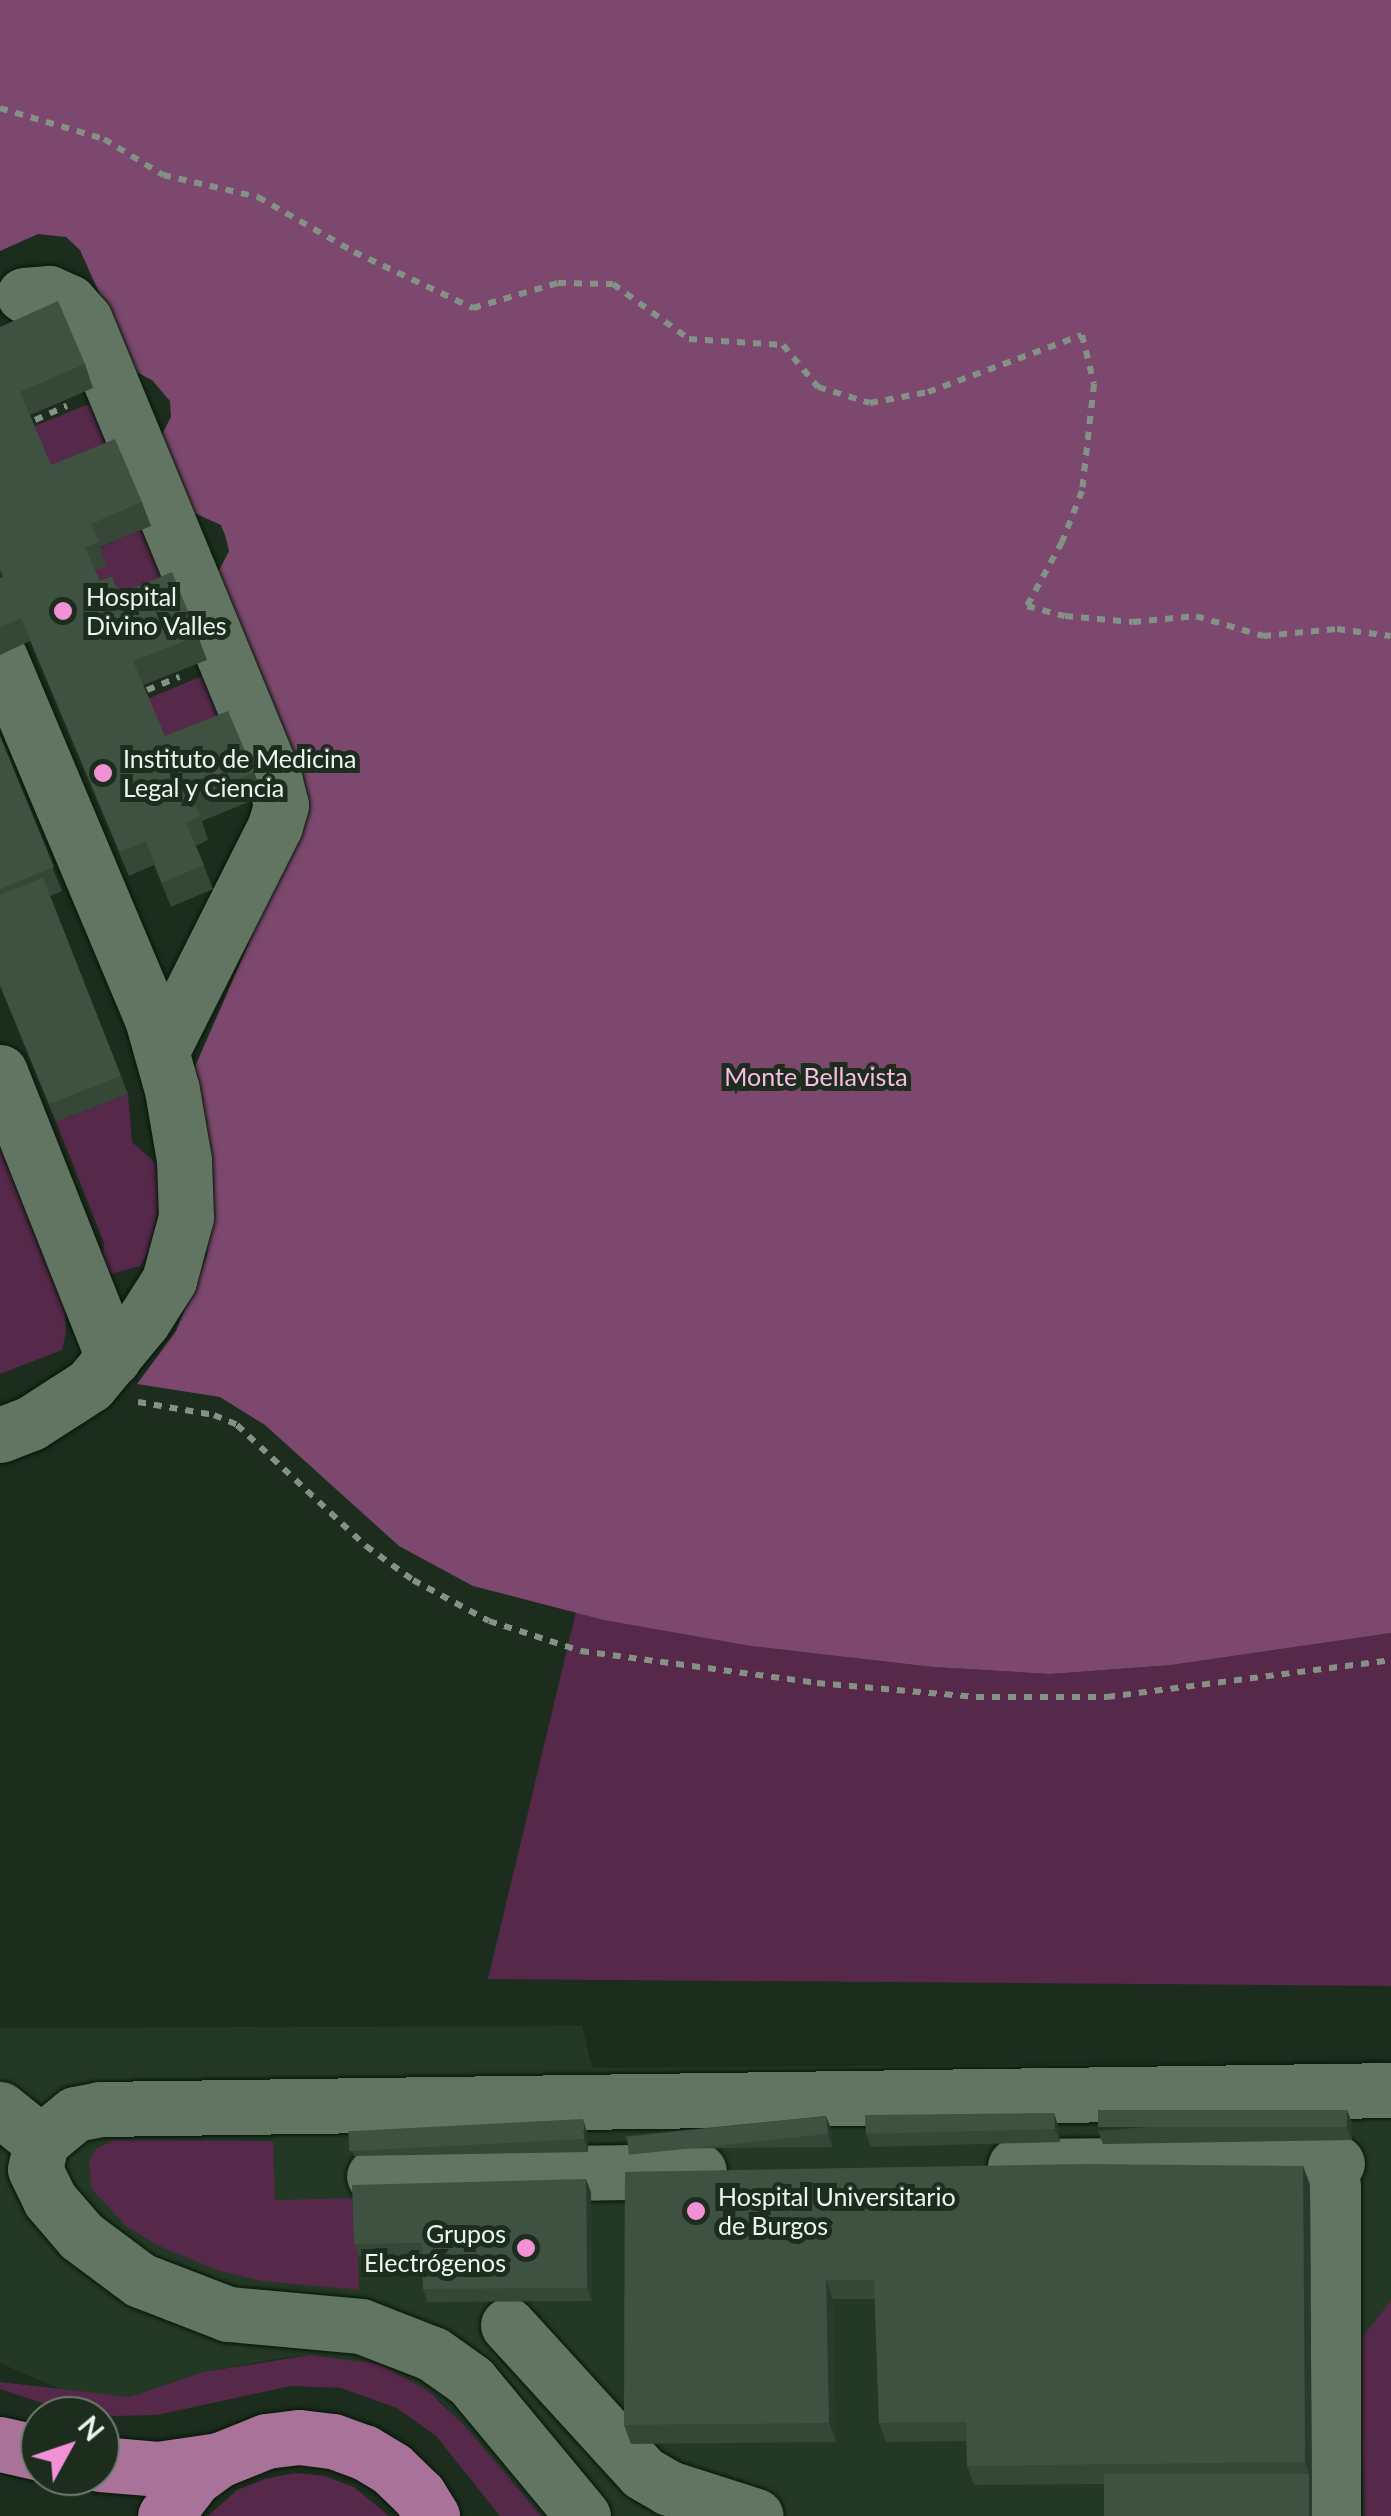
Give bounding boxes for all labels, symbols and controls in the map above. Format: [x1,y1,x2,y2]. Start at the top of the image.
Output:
place label: Hospital Divino Valles [86,582,228,641]
marker: Hospital Divino Valles [50,598,76,624]
place label: Instituto de Medicina Legal y Ciencia [123,744,356,803]
marker: Instituto de Medicina Legal y Ciencia [92,762,114,784]
park label: Monte Bellavista [724,1061,908,1091]
place label: Hospital Universitario de Burgos [718,2182,956,2241]
marker: Hospital Universitario de Burgos [683,2198,709,2224]
place label: Grupos Electrógenos [364,2219,506,2278]
marker: Grupos Electrógenos [515,2237,537,2259]
north arrow [20,2396,120,2496]
text: N [71,2409,111,2447]

